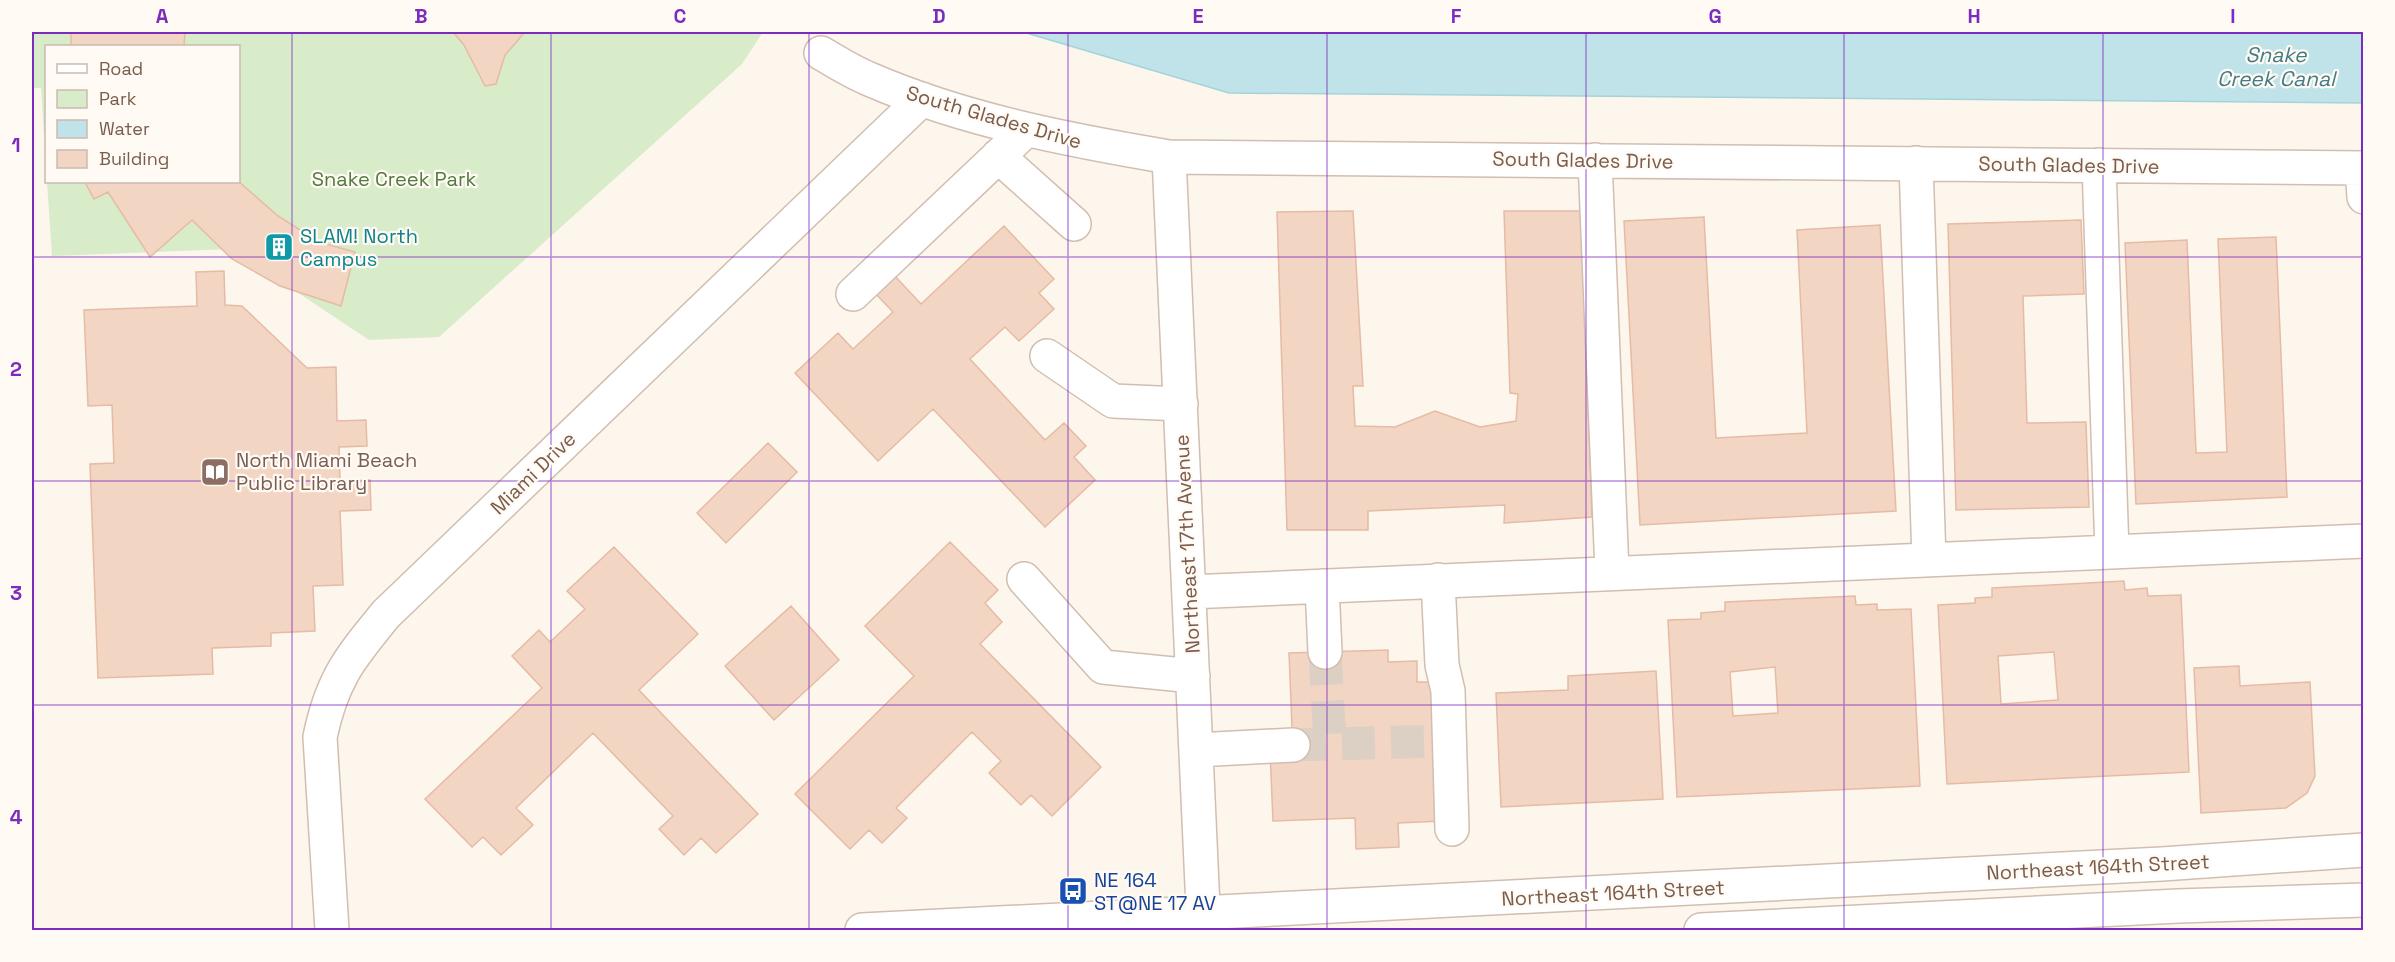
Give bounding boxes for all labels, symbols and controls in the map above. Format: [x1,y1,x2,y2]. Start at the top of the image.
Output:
text: A [156,3,169,29]
text: B [414,3,428,29]
text: C [674,3,687,29]
text: D [932,3,946,29]
text: E [1192,3,1204,29]
text: F [1451,3,1462,29]
text: G [1708,3,1722,29]
text: H [1967,3,1981,29]
text: I [2230,3,2236,29]
water label: Snake Creek Canal [2217,41,2338,92]
legend [45,45,240,183]
text: Road [99,57,143,80]
street label: South Glades Drive [903,80,1085,154]
text: Park [99,87,137,110]
text: Water [99,117,150,140]
text: 1 [11,132,21,158]
street label: South Glades Drive [1492,145,1674,175]
text: Building [99,147,169,170]
street label: South Glades Drive [1978,150,2160,180]
park label: Snake Creek Park [312,166,476,192]
place label: SLAM! North Campus [300,223,418,272]
building icon: SLAM! North Campus [263,231,295,263]
text: 2 [10,356,22,382]
street label: Miami Drive [485,426,581,520]
street label: Northeast 17th Avenue [1168,434,1206,654]
place label: North Miami Beach Public Library [236,447,417,496]
library icon: North Miami Beach Public Library [199,456,231,488]
text: 3 [10,580,22,606]
text: 4 [10,804,23,830]
street label: Northeast 164th Street [1986,848,2210,886]
place label: NE 164 ST@NE 17 AV [1094,867,1216,916]
street label: Northeast 164th Street [1501,874,1725,912]
bus stop icon: NE 164 ST@NE 17 AV [1057,875,1089,907]

